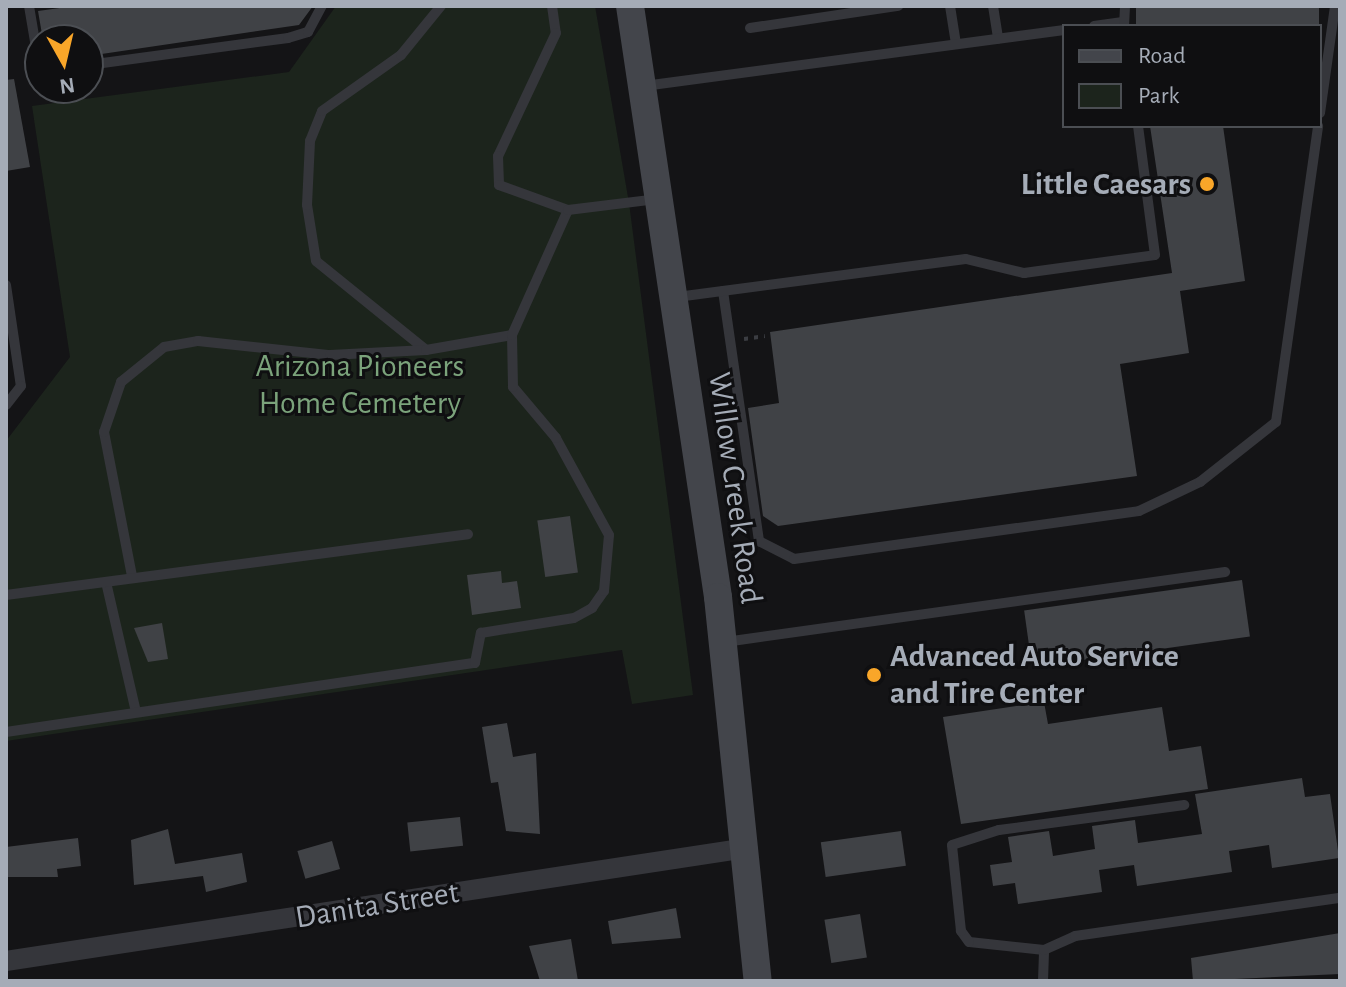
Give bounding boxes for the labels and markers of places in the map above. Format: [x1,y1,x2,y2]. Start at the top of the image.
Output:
place label: Little Caesars [1021,165,1191,203]
marker: Little Caesars [1198,175,1216,193]
place label: Advanced Auto Service and Tire Center [890,638,1179,713]
marker: Advanced Auto Service and Tire Center [865,666,883,684]

